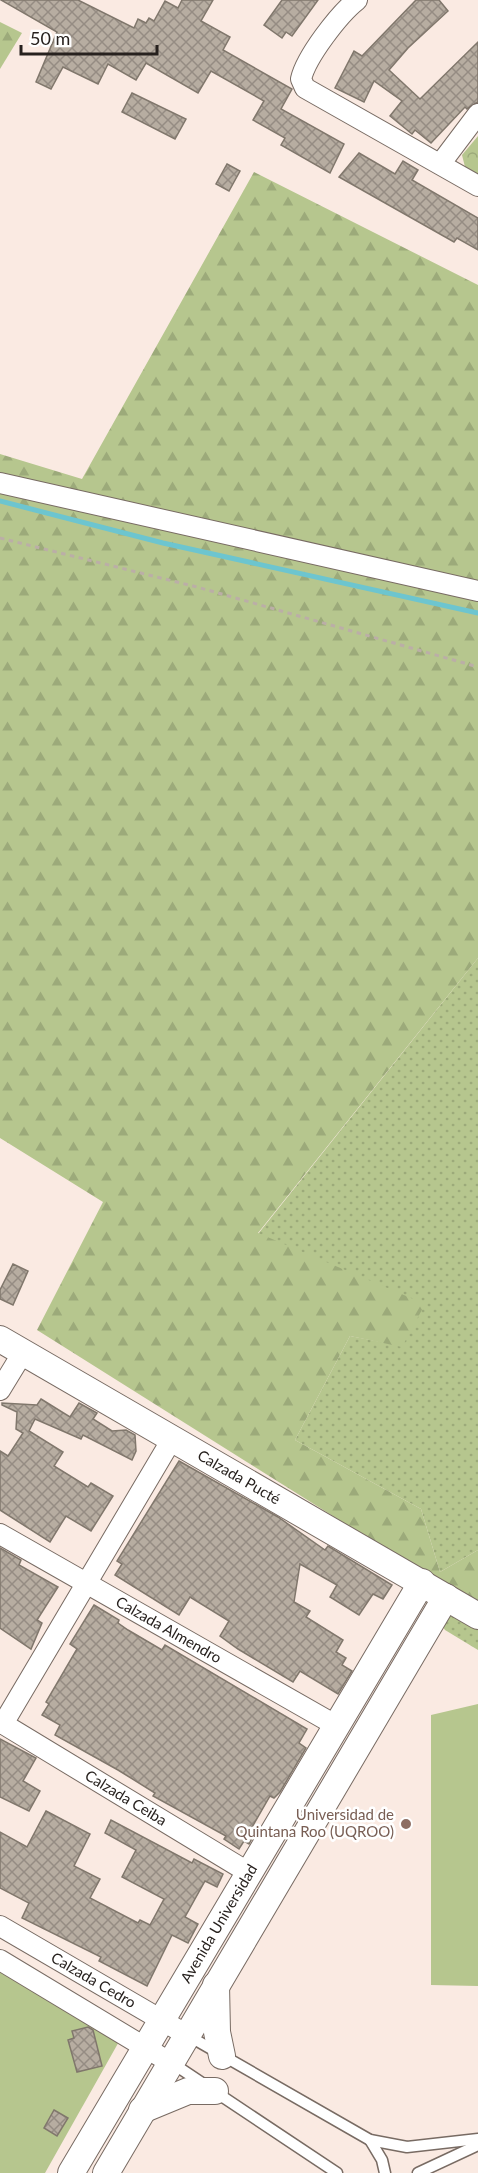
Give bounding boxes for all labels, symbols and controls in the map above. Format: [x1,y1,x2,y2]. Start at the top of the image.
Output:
scale bar [21,18,158,56]
text: 50 m [30,27,70,49]
street label: Calzada Pucté [195,1445,284,1508]
street label: Calzada Almendro [113,1592,225,1666]
street label: Calzada Ceiba [82,1766,170,1829]
place label: Universidad de Quintana Roo (UQROO) [236,1805,394,1840]
marker: Universidad de Quintana Roo (UQROO) [399,1817,413,1831]
street label: Avenida Universidad [176,1861,260,1986]
street label: Calzada Cedro [48,1948,139,2011]

